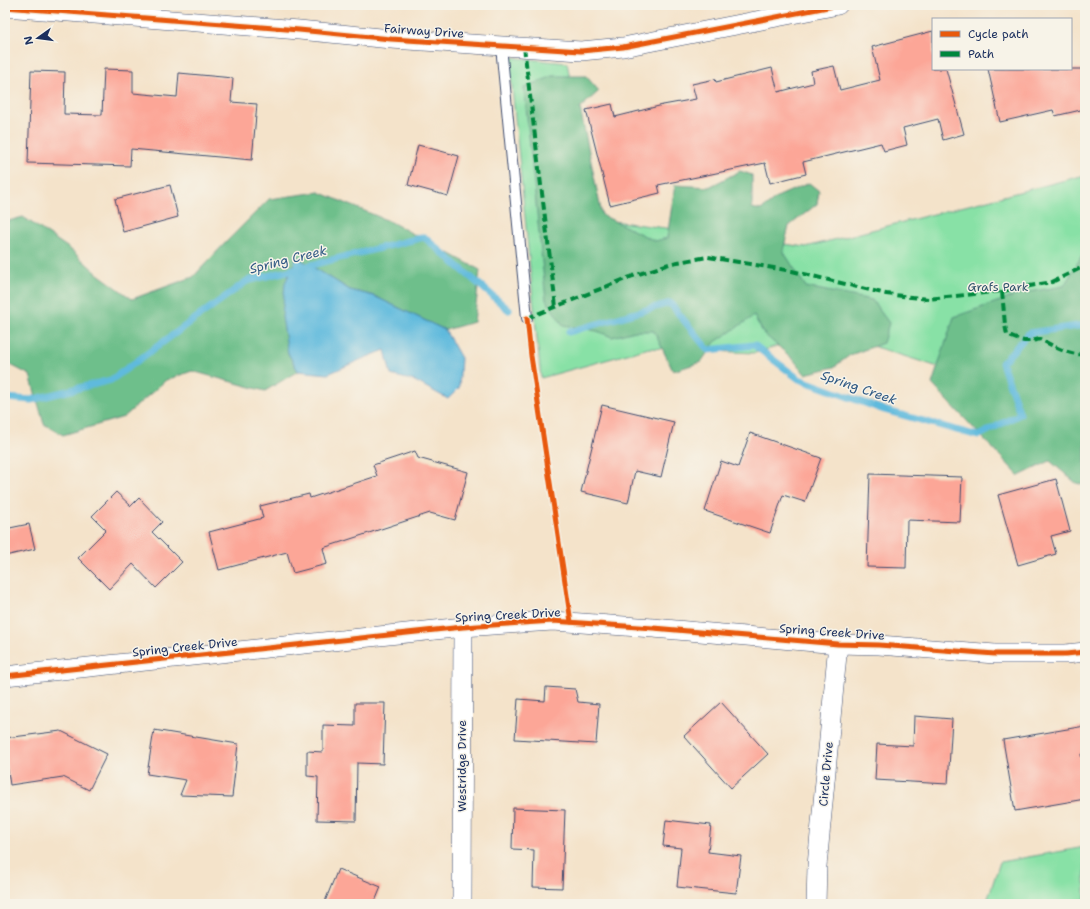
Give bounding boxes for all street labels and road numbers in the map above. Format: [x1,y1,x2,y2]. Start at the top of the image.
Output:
street label: Fairway Drive [383,20,465,42]
street label: Spring Creek Drive [455,604,562,626]
street label: Spring Creek Drive [779,620,886,644]
street label: Spring Creek Drive [131,633,239,660]
street label: Westridge Drive [454,720,470,812]
street label: Circle Drive [815,741,837,807]

